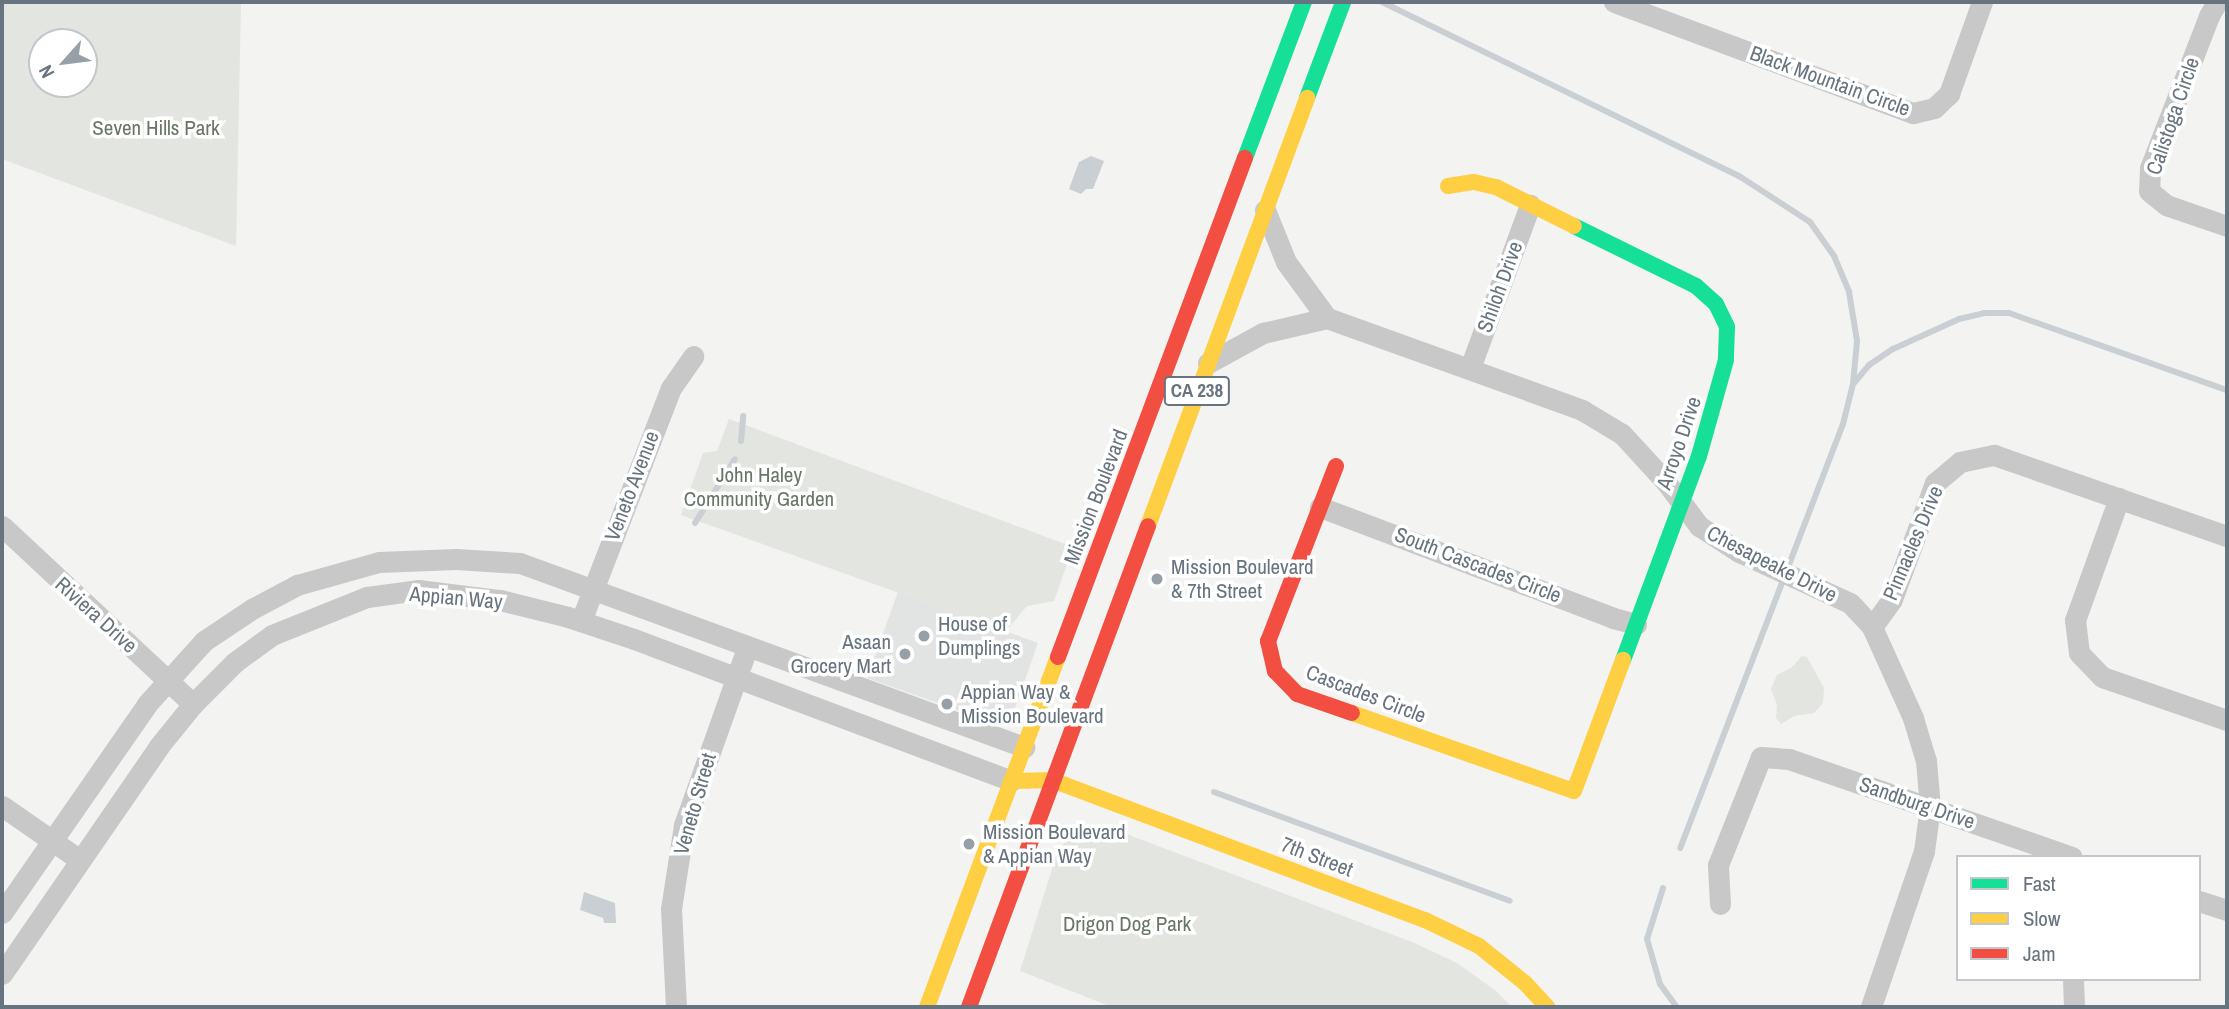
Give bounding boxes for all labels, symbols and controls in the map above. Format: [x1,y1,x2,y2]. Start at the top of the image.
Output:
north arrow [28,28,98,98]
street label: Black Mountain Circle [1747,40,1913,122]
street label: Calistoga Circle [2141,54,2205,178]
text: N [32,61,60,83]
park label: Seven Hills Park [92,115,220,141]
street label: Shiloh Drive [1472,238,1528,336]
road number: CA 238 [1162,376,1232,406]
street label: Arroyo Drive [1651,393,1707,493]
street label: Mission Boulevard [1059,426,1133,568]
street label: Veneto Avenue [599,427,665,545]
park label: John Haley Community Garden [684,462,834,512]
street label: Pinnacles Drive [1878,482,1948,604]
street label: Chesapeake Drive [1703,520,1841,608]
street label: South Cascades Circle [1391,522,1565,608]
place label: Mission Boulevard & 7th Street [1171,554,1314,604]
marker: Mission Boulevard & 7th Street [1149,571,1165,587]
street label: Riviera Drive [50,572,142,658]
street label: Appian Way [408,581,504,615]
place label: House of Dumplings [938,611,1020,661]
marker: House of Dumplings [916,628,932,644]
place label: Asaan Grocery Mart [791,629,891,679]
marker: Asaan Grocery Mart [897,646,913,662]
street label: Cascades Circle [1303,660,1429,728]
place label: Appian Way & Mission Boulevard [961,679,1104,729]
marker: Appian Way & Mission Boulevard [939,696,955,712]
street label: Veneto Street [669,750,721,858]
street label: Sandburg Drive [1856,771,1978,835]
place label: Mission Boulevard & Appian Way [983,819,1126,869]
street label: 7th Street [1278,832,1356,882]
marker: Mission Boulevard & Appian Way [961,836,977,852]
legend [1956,855,2201,981]
text: Fast [2023,869,2056,898]
text: Slow [2023,904,2060,933]
park label: Drigon Dog Park [1063,911,1191,937]
text: Jam [2023,939,2056,968]

